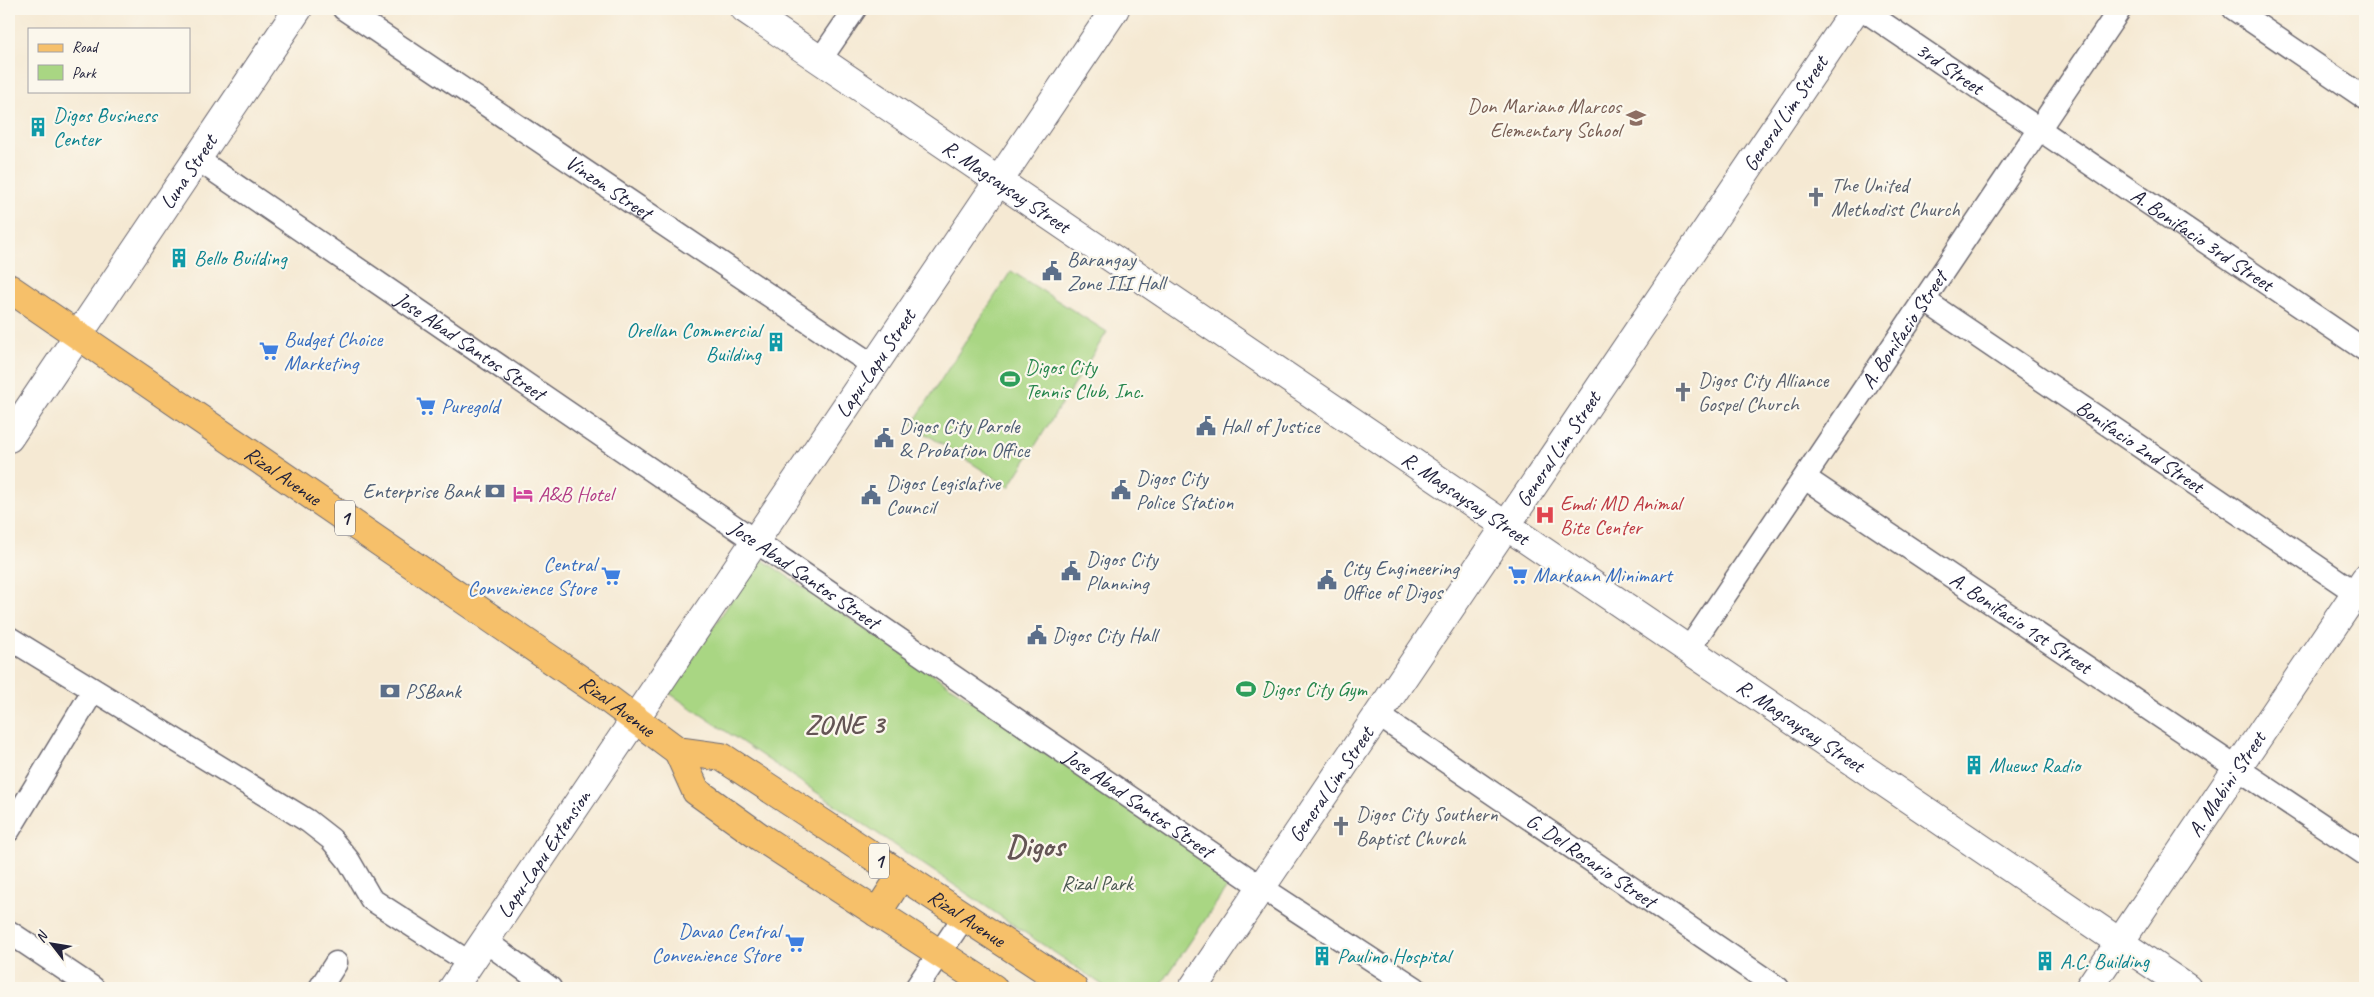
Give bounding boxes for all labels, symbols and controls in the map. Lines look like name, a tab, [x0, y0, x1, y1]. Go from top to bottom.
legend	[28, 28, 190, 92]
street label: 3rd Street	[1911, 36, 1990, 102]
text: Road	[72, 38, 99, 57]
street label: General Lim Street	[1737, 49, 1834, 176]
text: Park	[72, 64, 97, 83]
place label: Don Mariano Marcos Elementary School	[1467, 93, 1624, 143]
place label: Digos Business Center	[53, 102, 159, 152]
school or university icon: Don Mariano Marcos Elementary School	[1625, 107, 1647, 129]
building icon: Digos Business Center	[27, 116, 49, 138]
street label: Luna Street	[154, 128, 224, 214]
street label: R. Magsaysay Street	[938, 134, 1077, 240]
street label: Vinzon Street	[561, 149, 659, 227]
place label: The United Methodist Church	[1831, 172, 1960, 222]
street label: A. Bonifacio 3rd Street	[2126, 182, 2280, 298]
church icon: The United Methodist Church	[1805, 186, 1827, 208]
place label: Bello Building	[194, 245, 288, 271]
place label: Barangay Zone III Hall	[1067, 246, 1168, 296]
building icon: Bello Building	[168, 247, 190, 269]
public building icon: Barangay Zone III Hall	[1041, 260, 1063, 282]
street label: A. Bonifacio Street	[1855, 264, 1954, 394]
street label: Jose Abad Santos Street	[390, 285, 552, 408]
street label: Lapu-Lapu Street	[830, 303, 922, 422]
place label: Orellan Commercial Building	[626, 317, 764, 367]
place label: Budget Choice Marketing	[284, 326, 384, 376]
building icon: Orellan Commercial Building	[765, 331, 787, 353]
supermarket icon: Budget Choice Marketing	[258, 340, 280, 362]
place label: Digos City Tennis Club, Inc.	[1025, 354, 1144, 404]
place label: Digos City Alliance Gospel Church	[1698, 367, 1830, 417]
sports icon: Digos City Tennis Club, Inc.	[999, 368, 1021, 390]
church icon: Digos City Alliance Gospel Church	[1672, 381, 1694, 403]
street label: General Lim Street	[1510, 385, 1607, 512]
place label: Puregold	[441, 393, 503, 419]
street label: Bonifacio 2nd Street	[2071, 394, 2210, 500]
supermarket icon: Puregold	[415, 395, 437, 417]
place label: Digos City Parole & Probation Office	[899, 413, 1031, 463]
place label: Hall of Justice	[1221, 413, 1321, 439]
public building icon: Hall of Justice	[1195, 415, 1217, 437]
public building icon: Digos City Parole & Probation Office	[873, 427, 895, 449]
street label: Rizal Avenue	[240, 440, 327, 512]
street label: R. Magsaysay Street	[1397, 446, 1536, 552]
place label: Digos City Police Station	[1136, 465, 1234, 515]
place label: Digos Legislative Council	[886, 470, 1003, 520]
place label: Enterprise Bank	[362, 478, 481, 504]
public building icon: Digos City Police Station	[1110, 479, 1132, 501]
bank icon: Enterprise Bank	[484, 480, 506, 502]
place label: A&B Hotel	[538, 481, 616, 507]
hotel icon: A&B Hotel	[512, 483, 534, 505]
public building icon: Digos Legislative Council	[860, 484, 882, 506]
place label: Emdi MD Animal Bite Center	[1560, 490, 1684, 540]
road number: 1	[335, 500, 355, 536]
hospital icon: Emdi MD Animal Bite Center	[1534, 504, 1556, 526]
street label: Jose Abad Santos Street	[724, 514, 887, 637]
place label: Digos City Planning	[1086, 546, 1159, 596]
place label: Central Convenience Store	[468, 551, 599, 601]
place label: City Engineering Office of Digos	[1342, 555, 1460, 605]
public building icon: Digos City Planning	[1060, 560, 1082, 582]
place label: Markann Minimart	[1533, 562, 1674, 588]
supermarket icon: Markann Minimart	[1507, 564, 1529, 586]
supermarket icon: Central Convenience Store	[600, 565, 622, 587]
street label: A. Bonifacio 1st Street	[1945, 566, 2098, 681]
public building icon: City Engineering Office of Digos	[1316, 569, 1338, 591]
place label: Digos City Hall	[1052, 622, 1160, 648]
public building icon: Digos City Hall	[1026, 624, 1048, 646]
street label: Rizal Avenue	[574, 670, 661, 743]
street label: R. Magsaysay Street	[1732, 673, 1871, 779]
place label: Digos City Gym	[1261, 676, 1368, 702]
place label: PSBank	[405, 678, 462, 704]
sports icon: Digos City Gym	[1235, 678, 1257, 700]
bank icon: PSBank	[379, 680, 401, 702]
district label: ZONE 3	[805, 708, 886, 741]
street label: General Lim Street	[1283, 720, 1380, 847]
street label: A. Mabini Street	[2182, 725, 2272, 842]
street label: Jose Abad Santos Street	[1058, 742, 1221, 865]
place label: Muews Radio	[1989, 752, 2083, 778]
building icon: Muews Radio	[1963, 754, 1985, 776]
street label: Lapu-Lapu Extension	[491, 783, 597, 923]
place label: Digos City Southern Baptist Church	[1356, 801, 1498, 851]
street label: G. Del Rosario Street	[1521, 807, 1663, 915]
church icon: Digos City Southern Baptist Church	[1330, 815, 1352, 837]
district label: Digos	[1006, 826, 1067, 865]
road number: 1	[869, 844, 889, 878]
park label: Rizal Park	[1061, 870, 1135, 896]
street label: Rizal Avenue	[923, 883, 1011, 953]
place label: Davao Central Convenience Store	[652, 918, 783, 968]
north arrow	[28, 920, 78, 970]
text: N	[32, 927, 52, 946]
supermarket icon: Davao Central Convenience Store	[784, 932, 806, 954]
place label: Paulino Hospital	[1337, 943, 1454, 969]
building icon: Paulino Hospital	[1311, 945, 1333, 967]
place label: A.C. Building	[2060, 948, 2151, 974]
building icon: A.C. Building	[2034, 950, 2056, 972]

